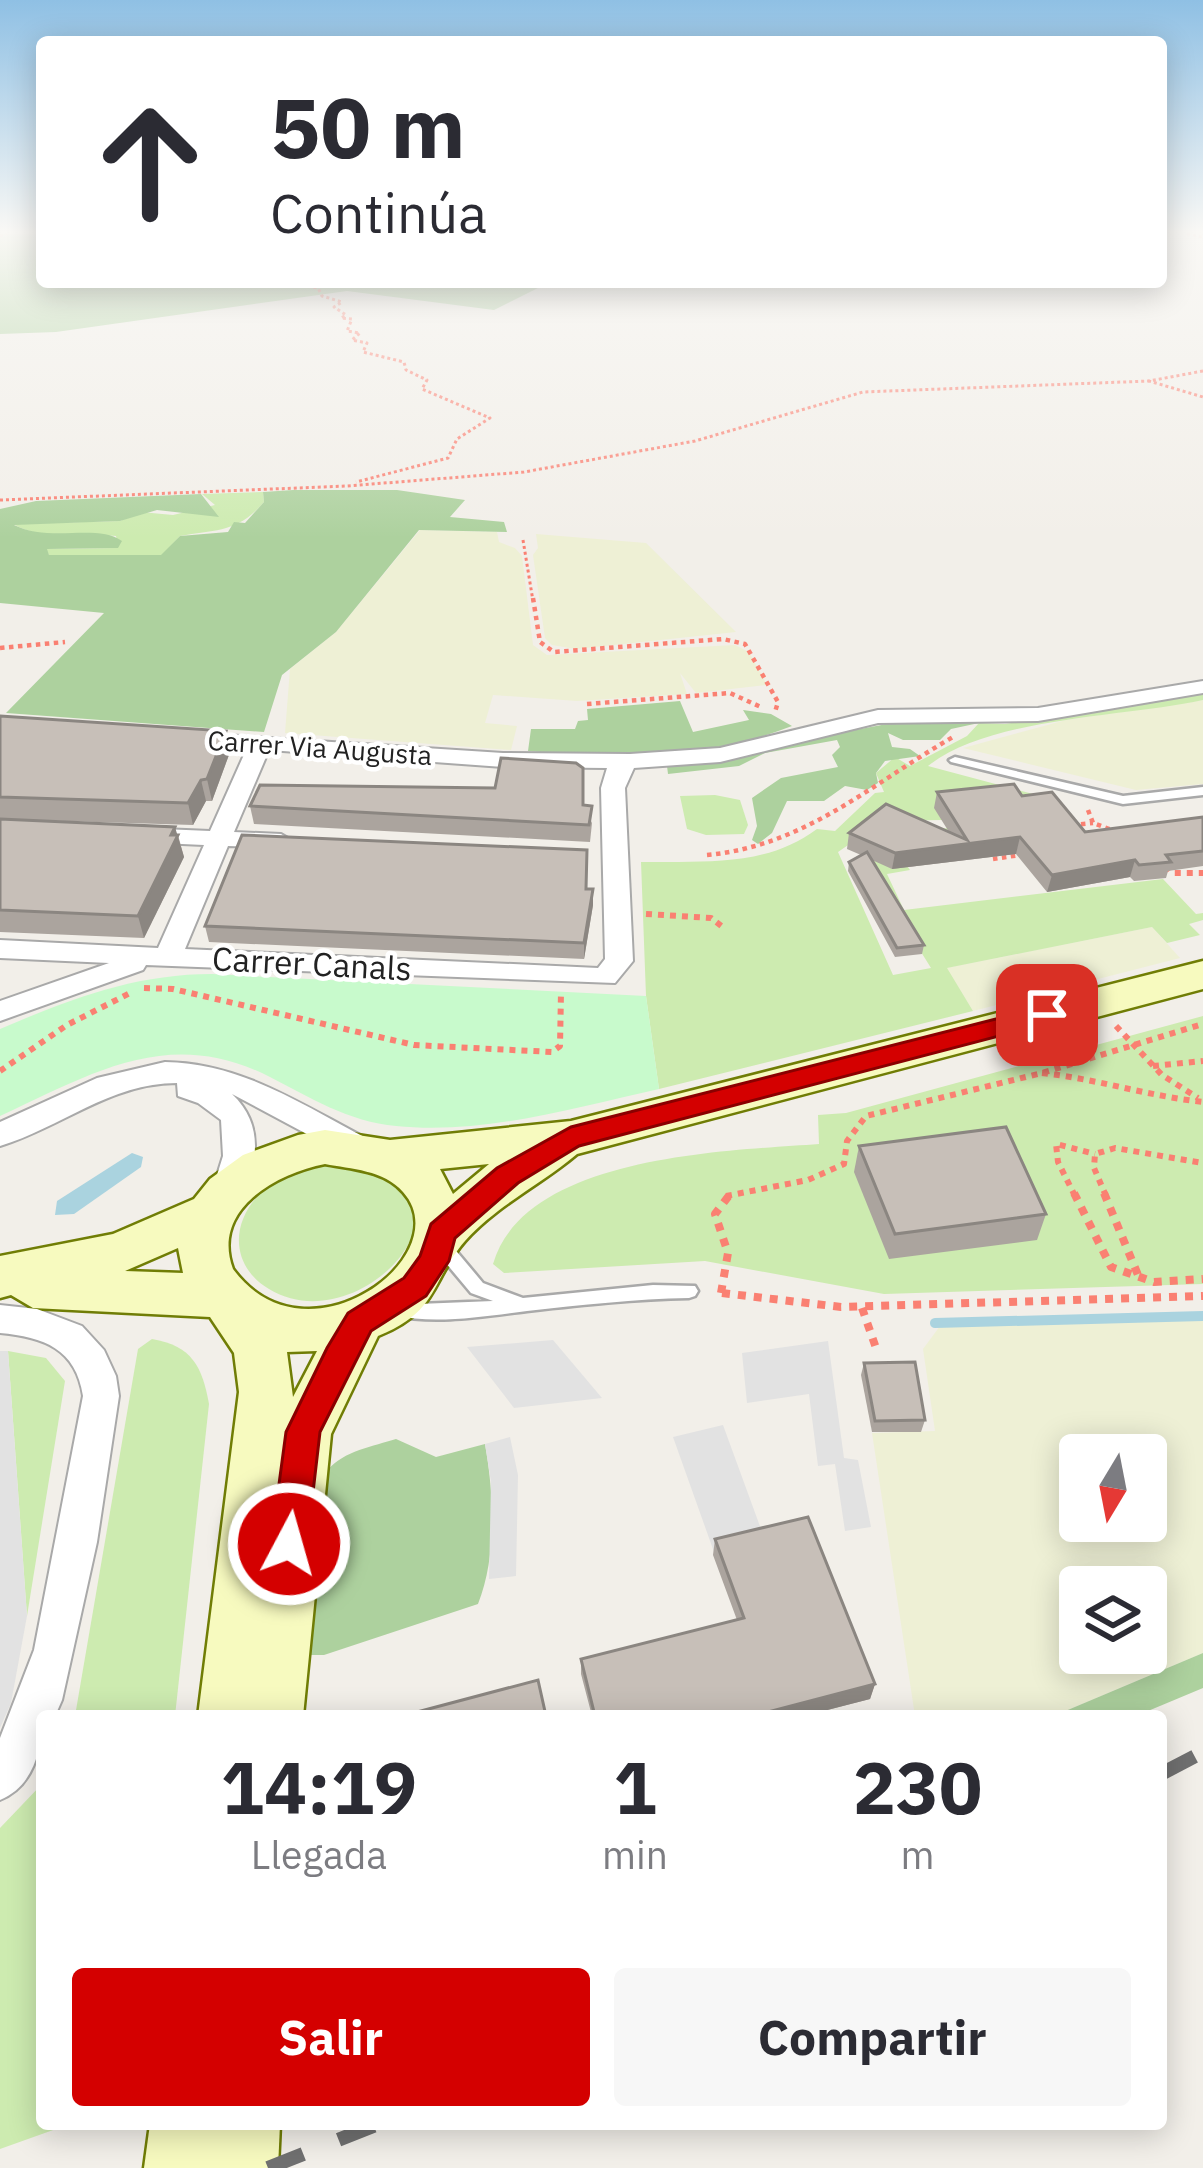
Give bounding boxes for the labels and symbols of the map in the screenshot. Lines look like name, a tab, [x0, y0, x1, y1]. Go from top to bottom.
street label: Carrer Via Augusta	[207, 722, 433, 772]
street label: Carrer Canals	[211, 936, 413, 990]
pin	[996, 964, 1098, 1066]
north arrow	[1059, 1434, 1167, 1542]
position arrow	[226, 1481, 352, 1607]

